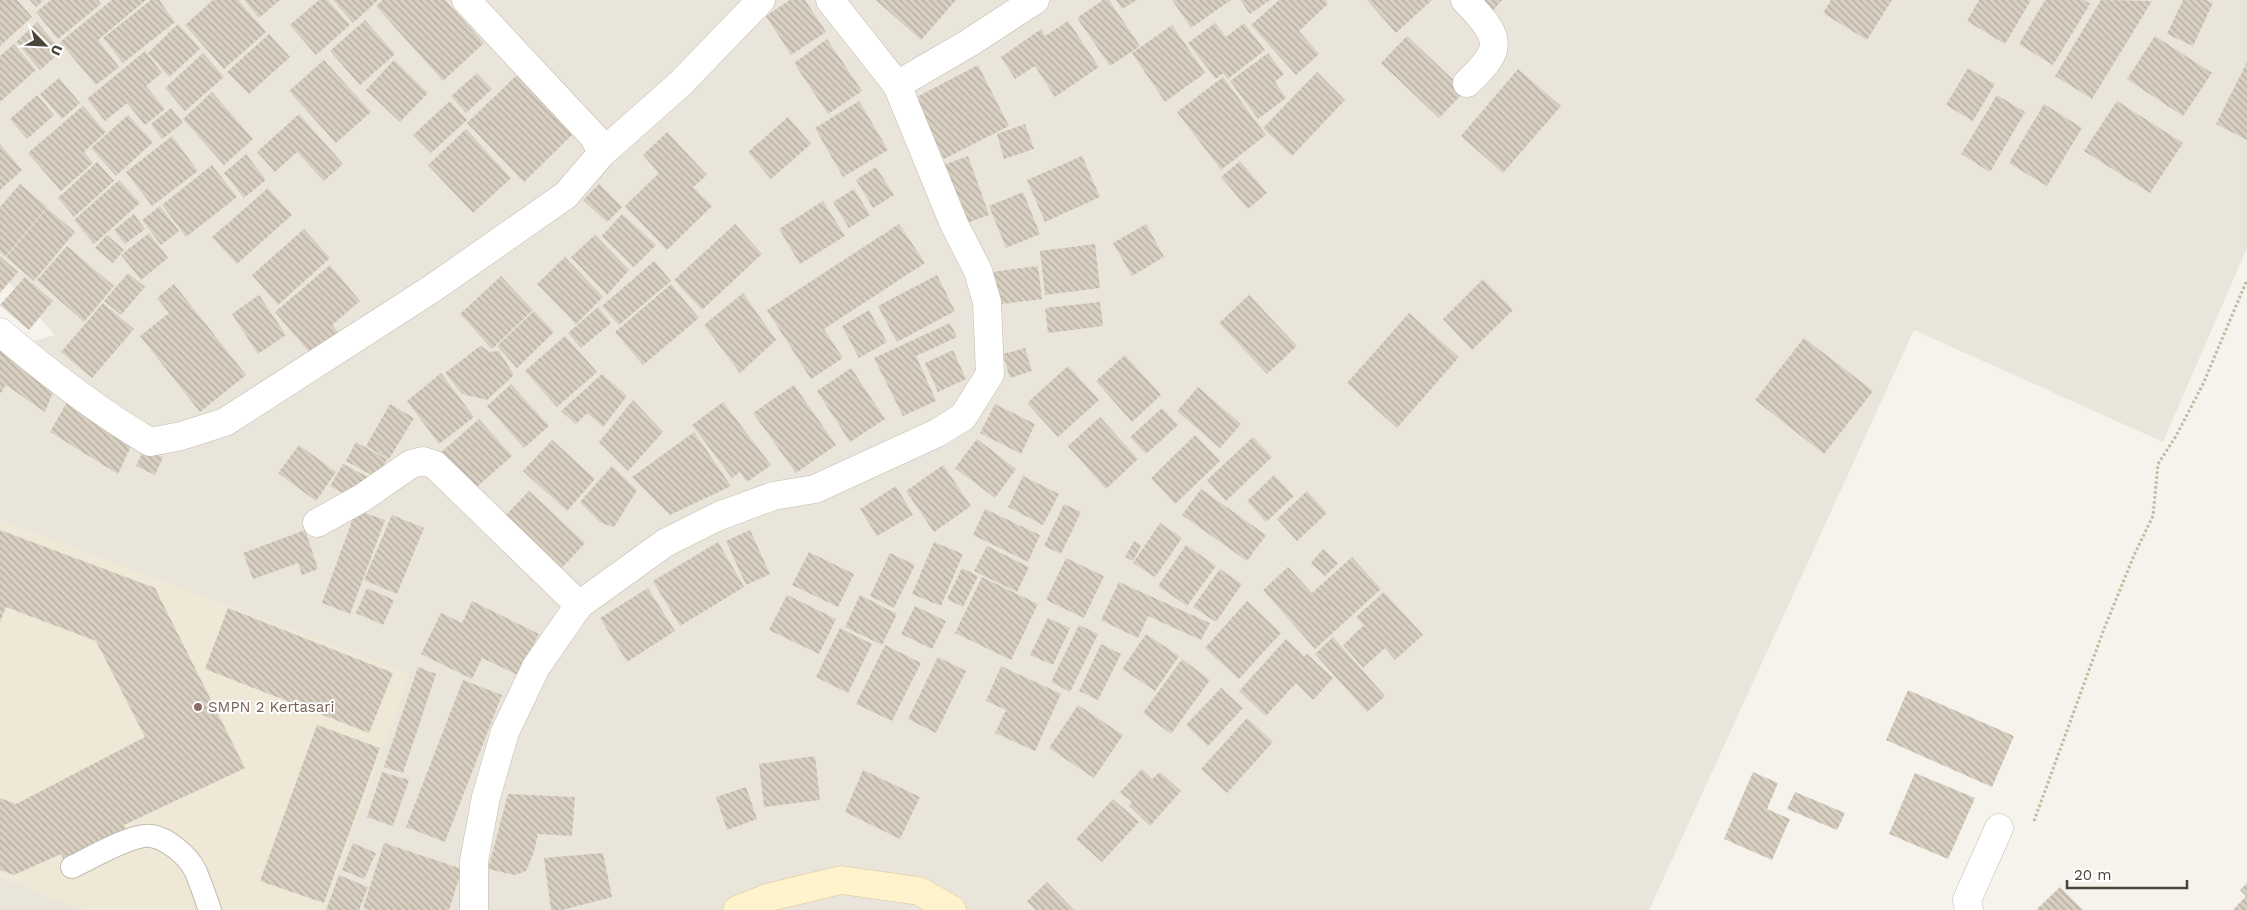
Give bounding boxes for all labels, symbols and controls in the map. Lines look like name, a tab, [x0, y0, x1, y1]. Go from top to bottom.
north arrow	[20, 20, 70, 70]
text: U	[48, 42, 66, 58]
place label: SMPN 2 Kertasari	[208, 698, 334, 716]
marker: SMPN 2 Kertasari	[192, 701, 204, 713]
scale bar	[2067, 858, 2187, 890]
text: 20 m	[2074, 866, 2112, 884]

